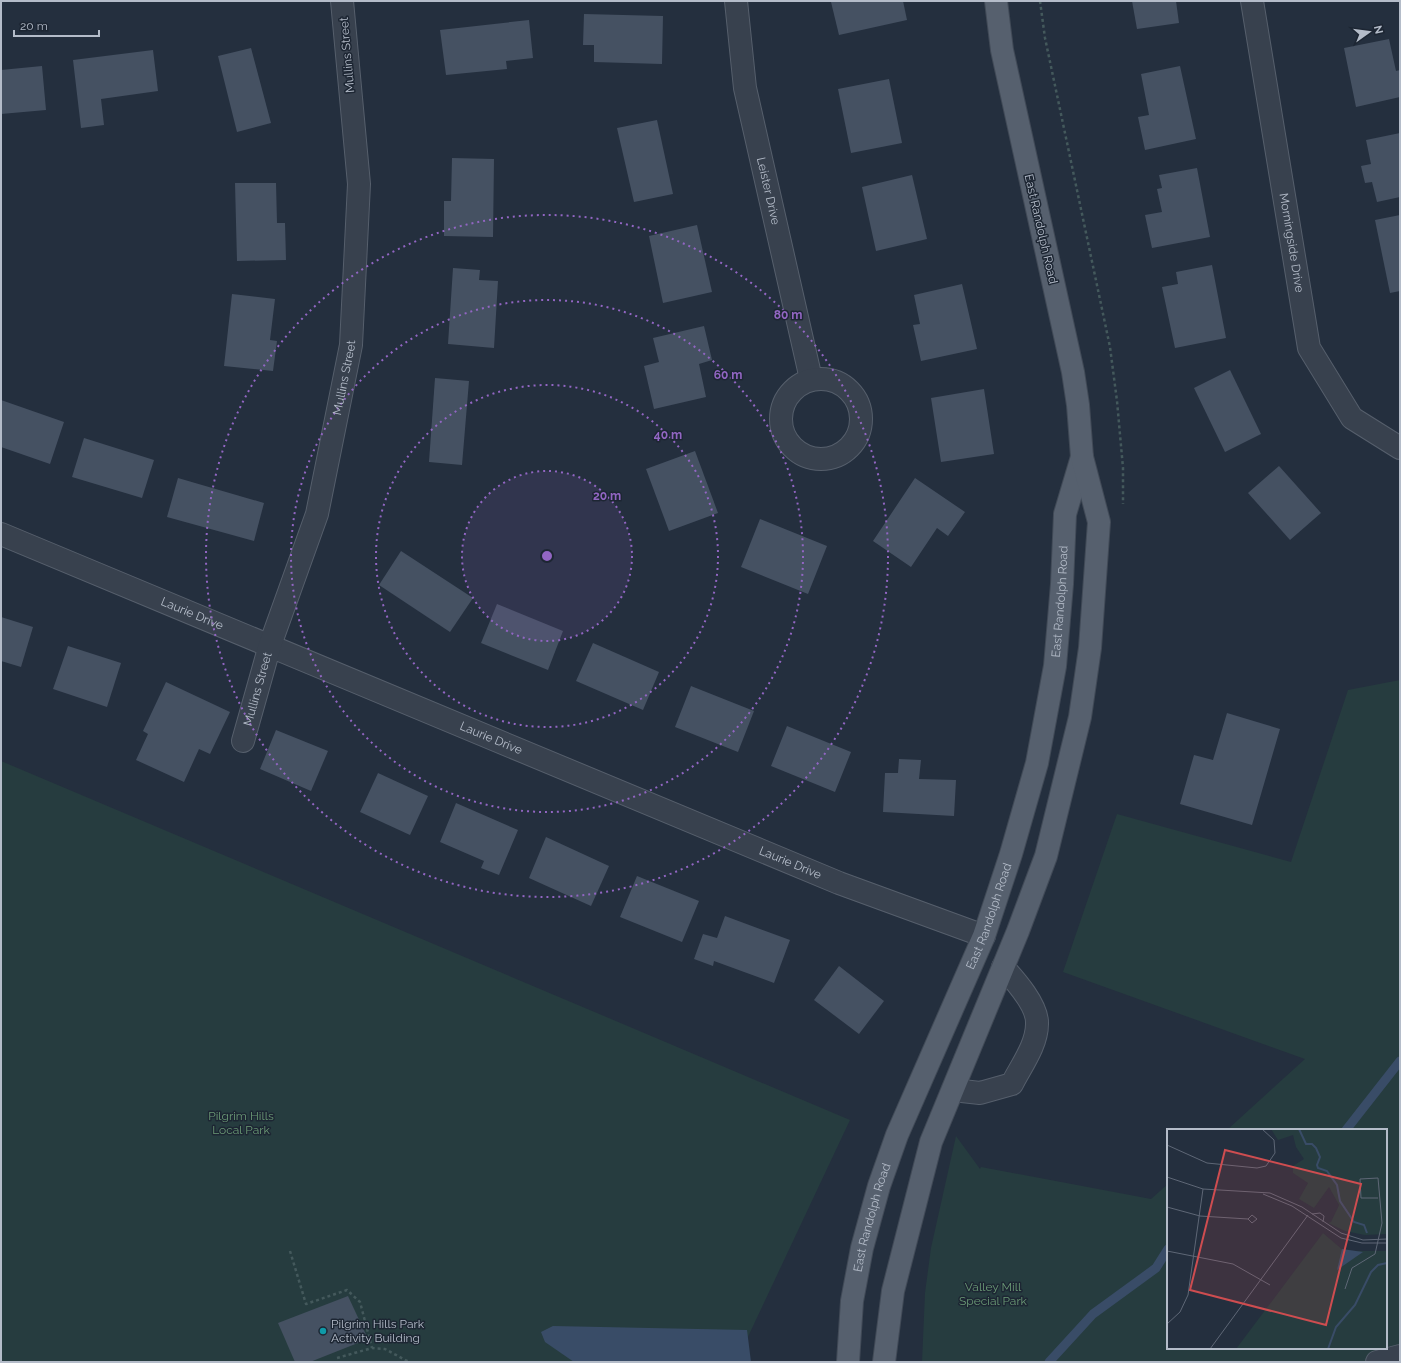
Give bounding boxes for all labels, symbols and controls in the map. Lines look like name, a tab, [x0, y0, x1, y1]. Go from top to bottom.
scale bar	[14, 12, 99, 38]
north arrow	[1349, 12, 1389, 52]
street label: Mullins Street	[337, 17, 357, 93]
text: 20 m	[20, 19, 48, 33]
text: N	[1371, 24, 1386, 35]
street label: Leister Drive	[754, 156, 783, 226]
street label: East Randolph Road	[1022, 173, 1060, 285]
street label: Morningside Drive	[1277, 192, 1307, 293]
text: 80 m	[774, 308, 802, 322]
street label: Mullins Street	[330, 340, 358, 416]
text: 60 m	[714, 368, 742, 382]
text: 40 m	[654, 428, 682, 442]
text: 20 m	[593, 489, 621, 503]
street label: East Randolph Road	[1049, 545, 1071, 658]
centre of rings	[540, 549, 554, 563]
street label: Laurie Drive	[159, 594, 225, 633]
street label: Mullins Street	[241, 651, 275, 728]
street label: Laurie Drive	[458, 719, 524, 757]
street label: Laurie Drive	[757, 844, 824, 882]
street label: East Randolph Road	[963, 861, 1015, 972]
park label: Pilgrim Hills Local Park	[208, 1109, 274, 1137]
inset map	[1167, 1129, 1387, 1349]
street label: East Randolph Road	[851, 1161, 893, 1273]
park label: Valley Mill Special Park	[959, 1280, 1028, 1308]
place label: Pilgrim Hills Park Activity Building	[331, 1317, 425, 1345]
marker: Pilgrim Hills Park Activity Building	[318, 1326, 328, 1336]

